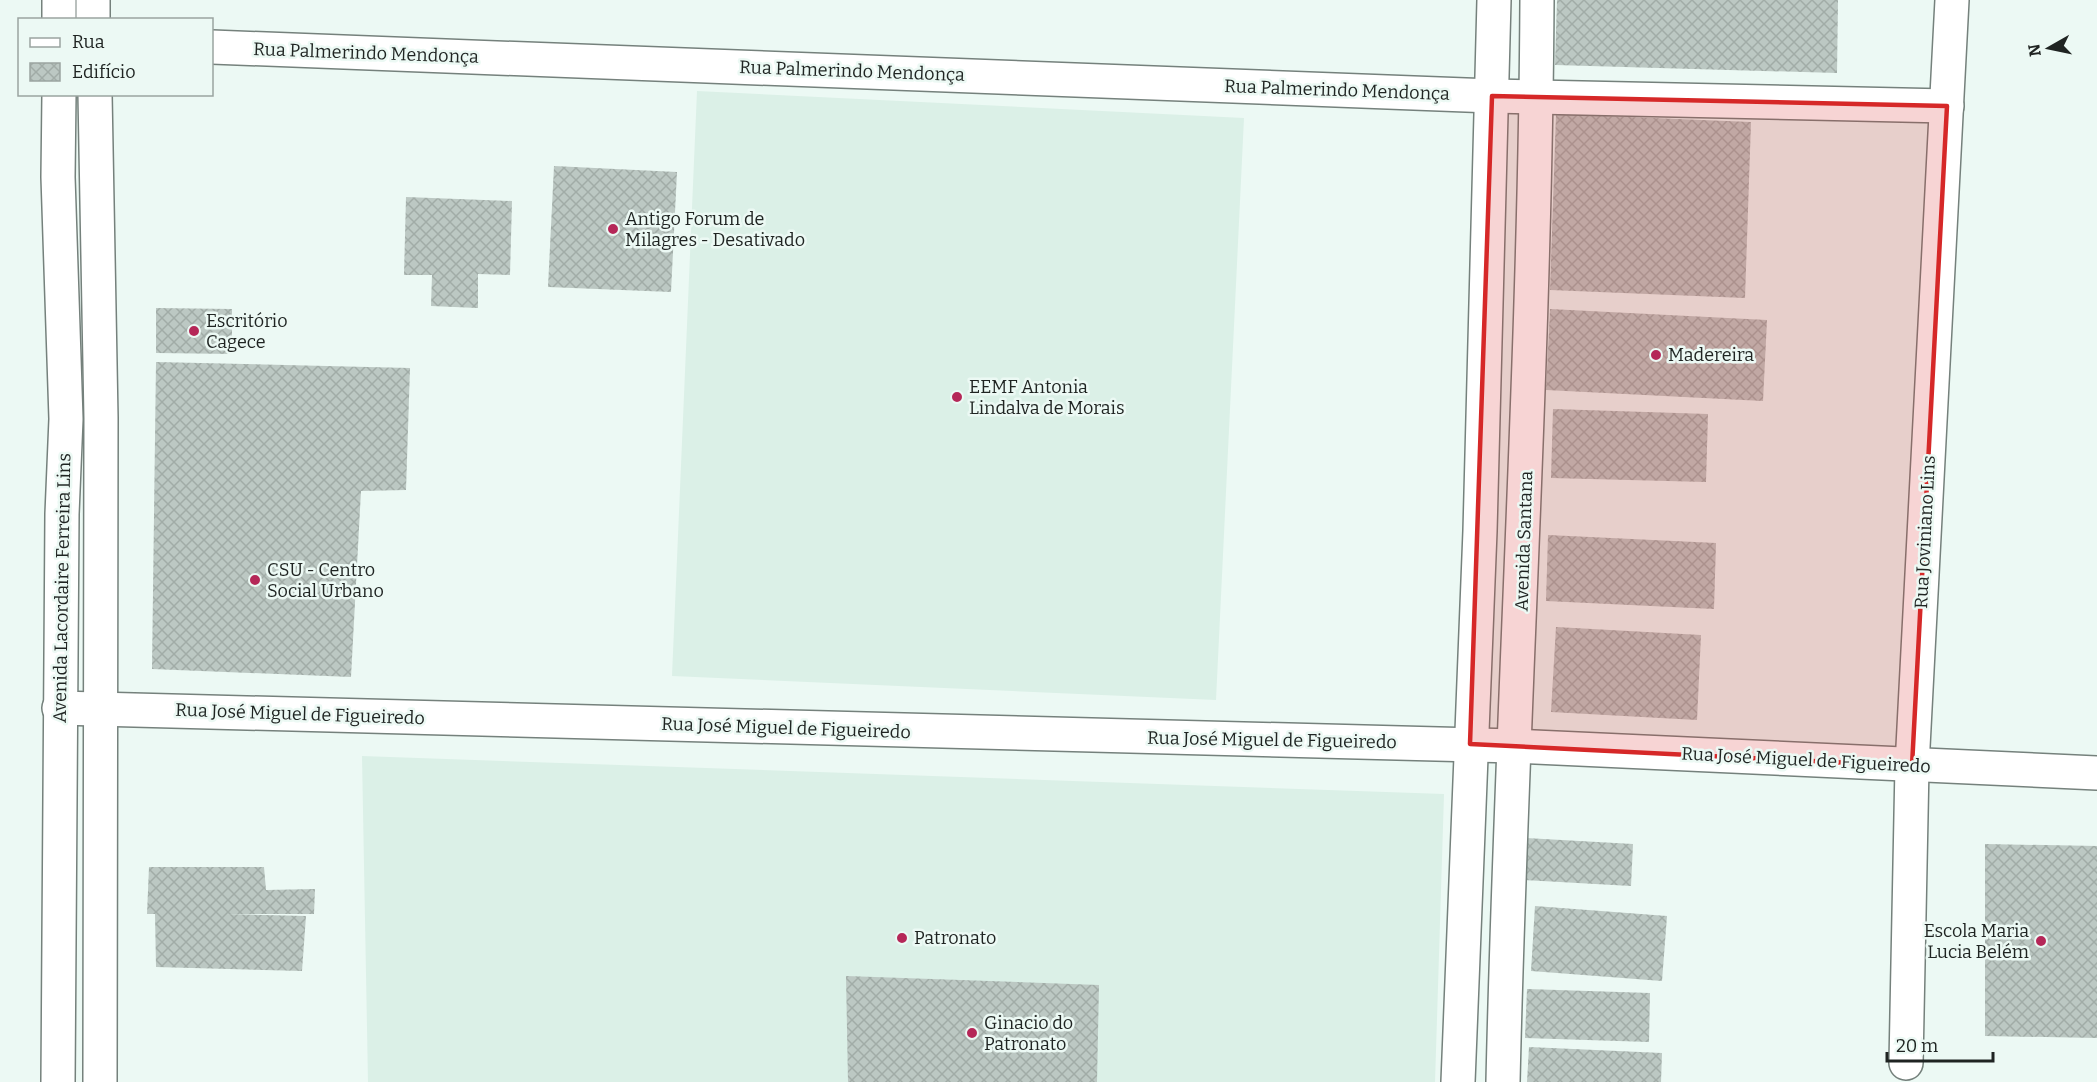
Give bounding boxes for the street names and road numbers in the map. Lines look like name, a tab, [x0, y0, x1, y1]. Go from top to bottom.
street label: Rua Palmerindo Mendonça	[253, 38, 479, 68]
street label: Rua Palmerindo Mendonça	[739, 56, 965, 86]
street label: Rua Palmerindo Mendonça	[1224, 75, 1450, 105]
street label: Avenida Lacordaire Ferreira Lins	[49, 453, 75, 723]
street label: Rua Joviniano Lins	[1910, 455, 1940, 609]
street label: Avenida Santana	[1511, 470, 1537, 612]
street label: Rua José Miguel de Figueiredo	[175, 699, 425, 729]
street label: Rua José Miguel de Figueiredo	[661, 713, 911, 743]
street label: Rua José Miguel de Figueiredo	[1147, 727, 1397, 753]
street label: Rua José Miguel de Figueiredo	[1681, 742, 1931, 778]

